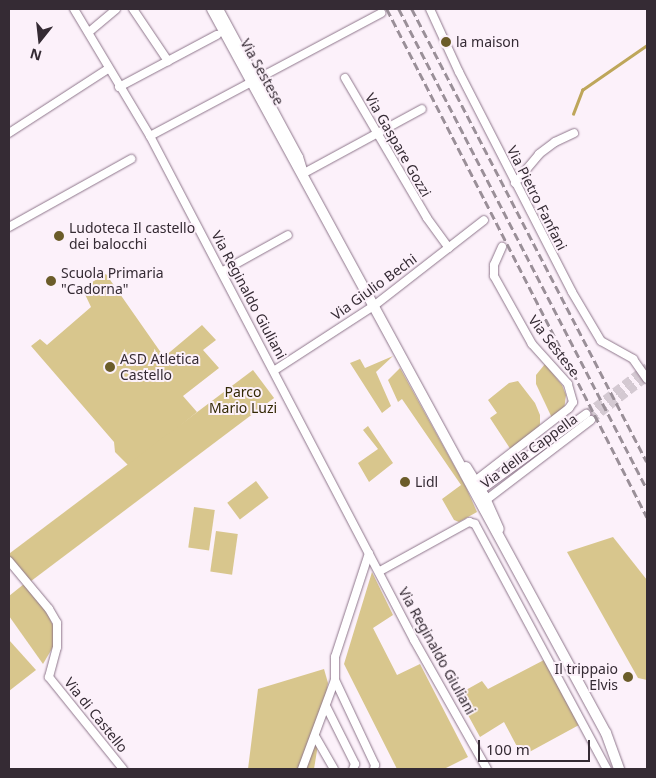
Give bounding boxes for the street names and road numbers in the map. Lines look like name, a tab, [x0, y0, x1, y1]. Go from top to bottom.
street label: Via Sestese	[237, 36, 287, 108]
street label: Via Gaspare Gozzi	[361, 90, 435, 200]
street label: Via Pietro Fanfani	[503, 143, 571, 253]
street label: Via Reginaldo Giuliani	[208, 228, 290, 362]
street label: Via Giulio Bechi	[328, 250, 420, 324]
street label: Via Sestese	[525, 312, 583, 380]
street label: Via della Cappella	[477, 410, 581, 492]
street label: Via Reginaldo Giuliani	[395, 584, 479, 718]
street label: Via di Castello	[61, 674, 131, 756]

